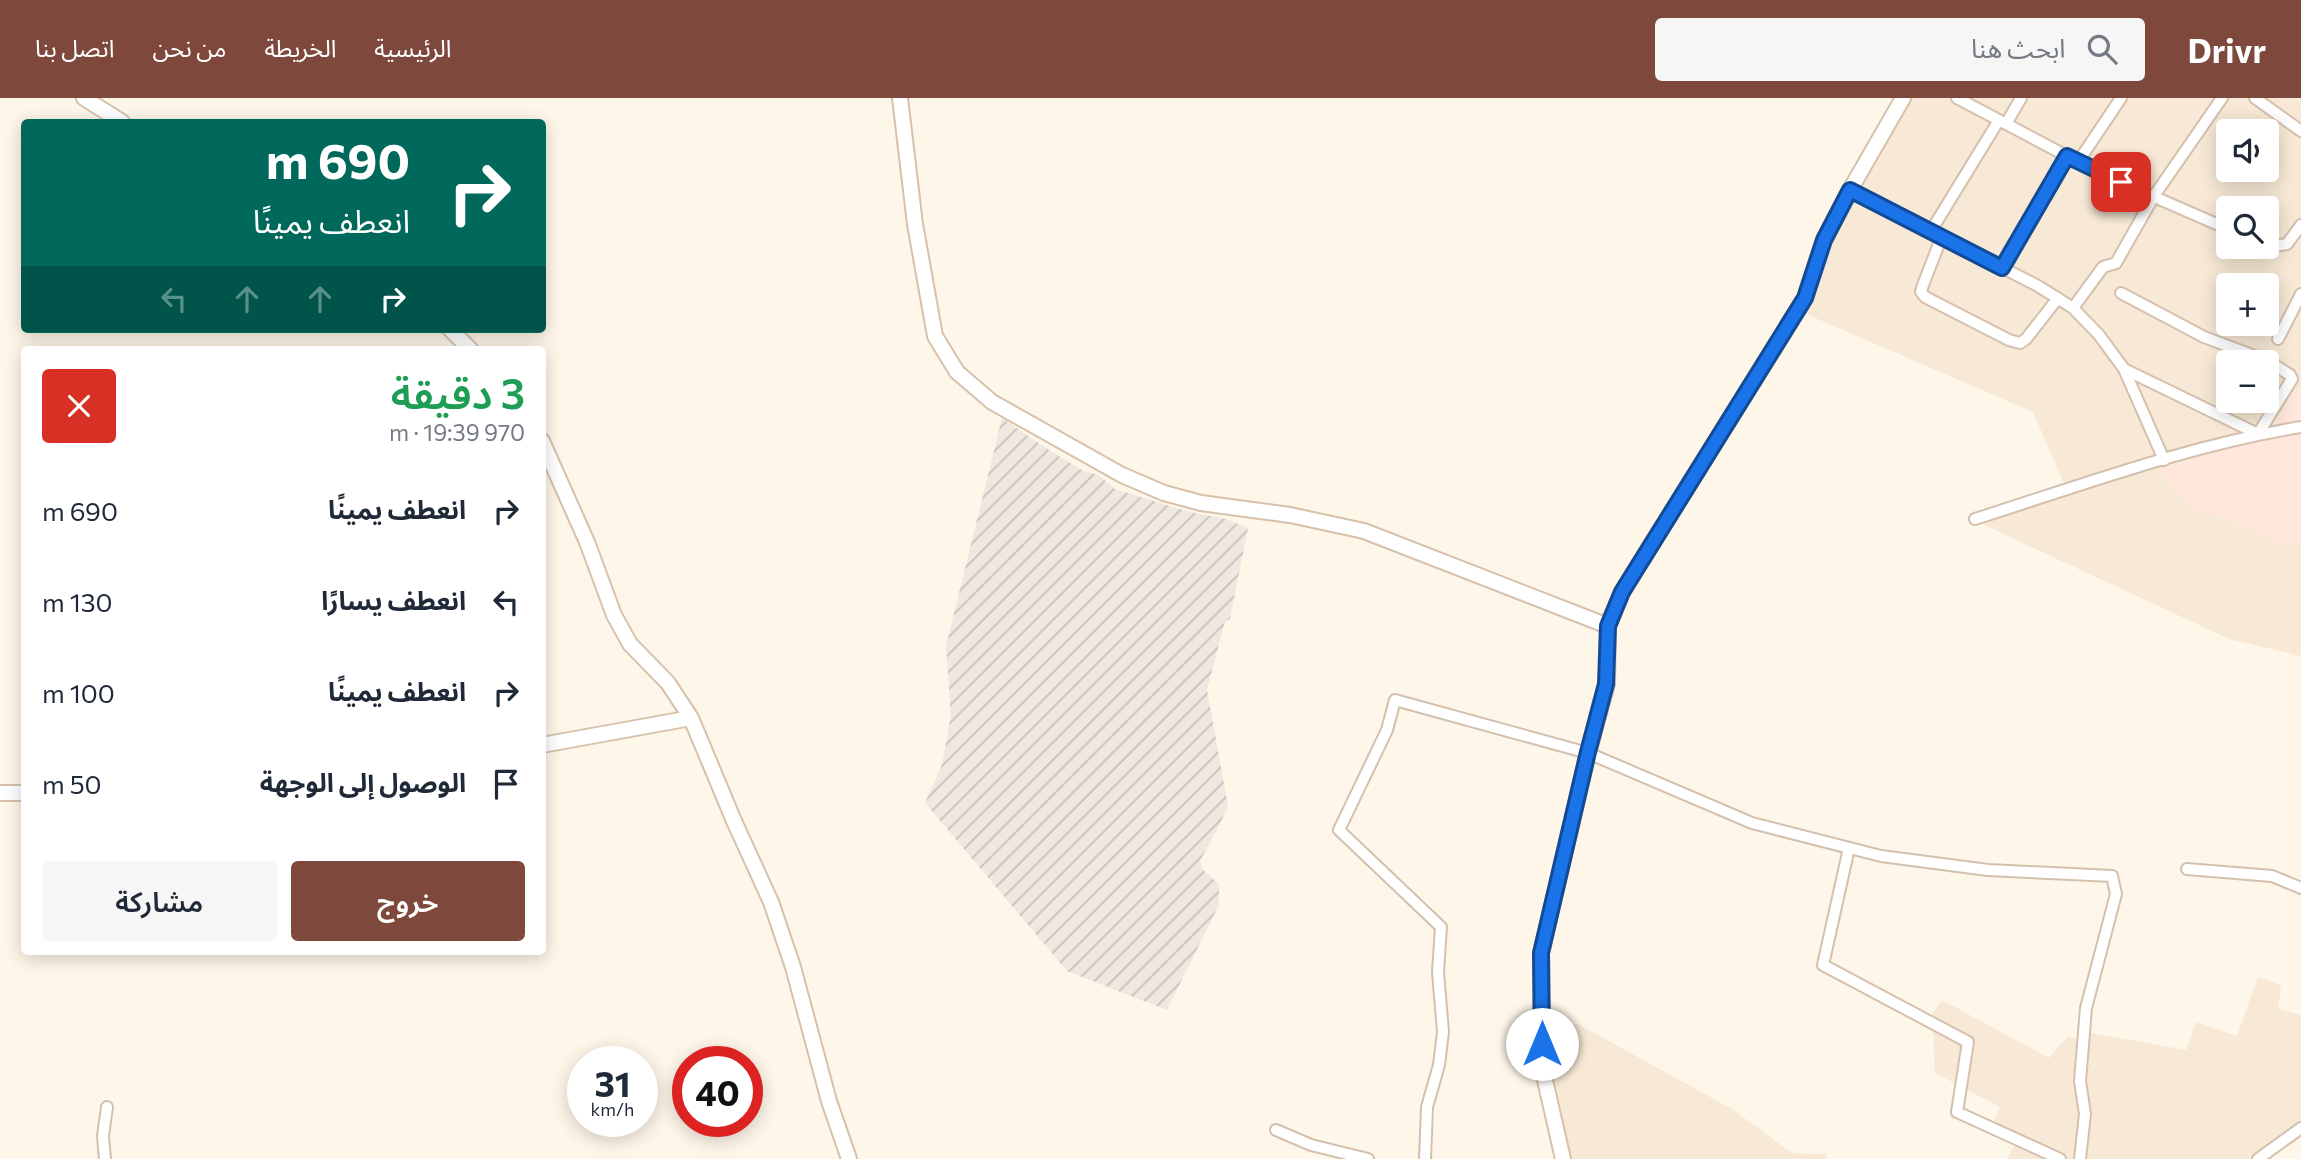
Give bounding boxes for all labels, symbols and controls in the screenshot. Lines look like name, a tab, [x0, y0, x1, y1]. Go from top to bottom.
search box	[1655, 18, 2145, 81]
text: Drivr	[2187, 29, 2266, 70]
icon: search	[2083, 30, 2121, 68]
text: ابحث هنا	[1971, 32, 2065, 63]
text: اتصل بنا	[35, 33, 114, 62]
text: من نحن	[152, 33, 226, 62]
text: الخريطة	[264, 33, 336, 62]
text: الرئيسية	[374, 33, 452, 62]
map controls	[2216, 119, 2279, 413]
button: sound	[2216, 119, 2279, 182]
text: 690 m	[266, 129, 410, 189]
icon: right	[434, 147, 525, 238]
pin	[2091, 152, 2151, 212]
icon: arrive	[2102, 163, 2140, 201]
button: search	[2216, 196, 2279, 259]
text: انعطف يمينًا	[253, 200, 410, 240]
button: +	[2216, 273, 2279, 336]
icon: left	[155, 280, 193, 318]
icon: ahead	[228, 280, 266, 318]
icon: ahead	[301, 280, 339, 318]
icon: right	[374, 280, 412, 318]
button: −	[2216, 350, 2279, 413]
text: 3 دقيقة	[391, 366, 525, 418]
button: close	[42, 369, 116, 443]
text: 970 m · 19:39	[389, 418, 525, 446]
icon: right	[487, 492, 525, 530]
text: انعطف يمينًا	[328, 493, 466, 524]
text: 690 m	[42, 495, 118, 526]
icon: left	[487, 583, 525, 621]
text: انعطف يسارًا	[321, 584, 466, 615]
text: 130 m	[42, 586, 113, 617]
icon: right	[487, 674, 525, 712]
text: انعطف يمينًا	[328, 675, 466, 706]
text: 100 m	[42, 677, 115, 708]
icon: arrive	[487, 765, 525, 803]
text: الوصول إلى الوجهة	[260, 766, 466, 797]
text: 50 m	[42, 768, 102, 799]
button: مشاركة	[42, 861, 277, 941]
button: خروج	[291, 861, 525, 941]
position arrow	[1505, 1007, 1579, 1081]
speed limit sign: 40	[672, 1046, 763, 1137]
text: 31	[594, 1061, 631, 1104]
text: km/h	[591, 1098, 634, 1120]

